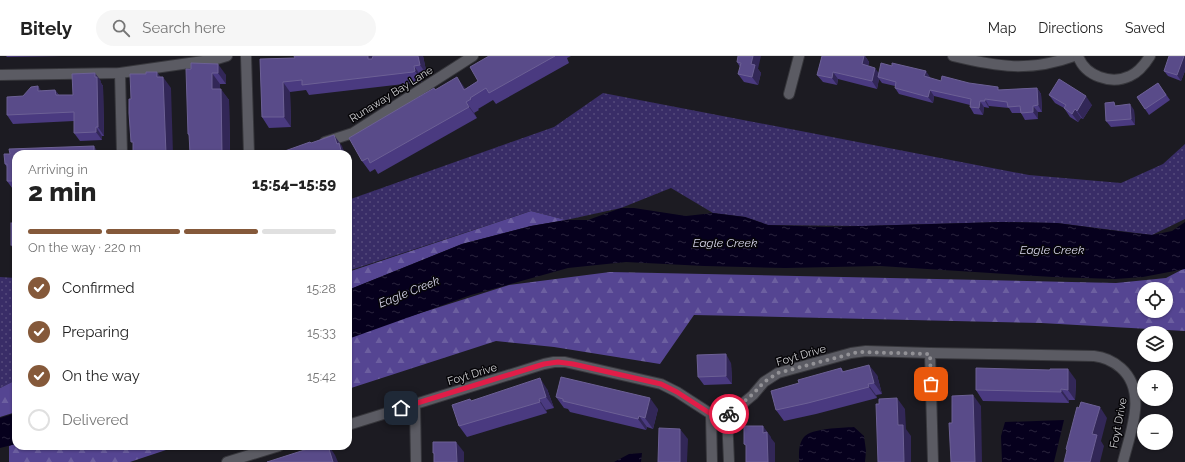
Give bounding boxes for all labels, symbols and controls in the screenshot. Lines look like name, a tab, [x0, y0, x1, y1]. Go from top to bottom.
search box	[96, 10, 376, 46]
text: Bitely	[20, 17, 72, 39]
icon: search	[110, 17, 132, 39]
text: Search here	[142, 19, 226, 37]
text: Map	[988, 20, 1016, 36]
text: Directions	[1038, 20, 1103, 36]
text: Saved	[1125, 20, 1165, 36]
street label: Runaway Bay Lane	[347, 63, 436, 125]
text: Arriving in	[28, 162, 88, 177]
text: 15:54–15:59	[252, 175, 336, 193]
text: 2 min	[28, 177, 96, 207]
water label: Eagle Creek	[693, 236, 758, 250]
text: On the way · 220 m	[28, 240, 141, 255]
water label: Eagle Creek	[1020, 243, 1085, 257]
water label: Eagle Creek	[376, 273, 442, 311]
icon: check	[28, 277, 50, 299]
text: Confirmed	[62, 279, 135, 297]
text: 15:28	[306, 281, 336, 296]
map controls	[1137, 282, 1173, 450]
button: locate	[1137, 282, 1173, 318]
icon: check	[28, 321, 50, 343]
text: Preparing	[62, 323, 129, 341]
text: 15:33	[307, 325, 336, 340]
button: layers	[1137, 326, 1173, 362]
street label: Foyt Drive	[775, 342, 828, 369]
street label: Foyt Drive	[446, 361, 499, 388]
icon: check	[28, 365, 50, 387]
text: On the way	[62, 367, 140, 385]
pin	[914, 367, 948, 401]
text: 15:42	[307, 369, 336, 384]
button: +	[1137, 370, 1173, 406]
icon: bag	[920, 373, 942, 395]
pin	[384, 391, 418, 425]
courier	[709, 394, 749, 434]
street label: Foyt Drive	[1107, 396, 1130, 449]
icon: home	[390, 397, 412, 419]
icon: bike	[718, 403, 740, 425]
text: Delivered	[62, 411, 129, 429]
button: −	[1137, 414, 1173, 450]

